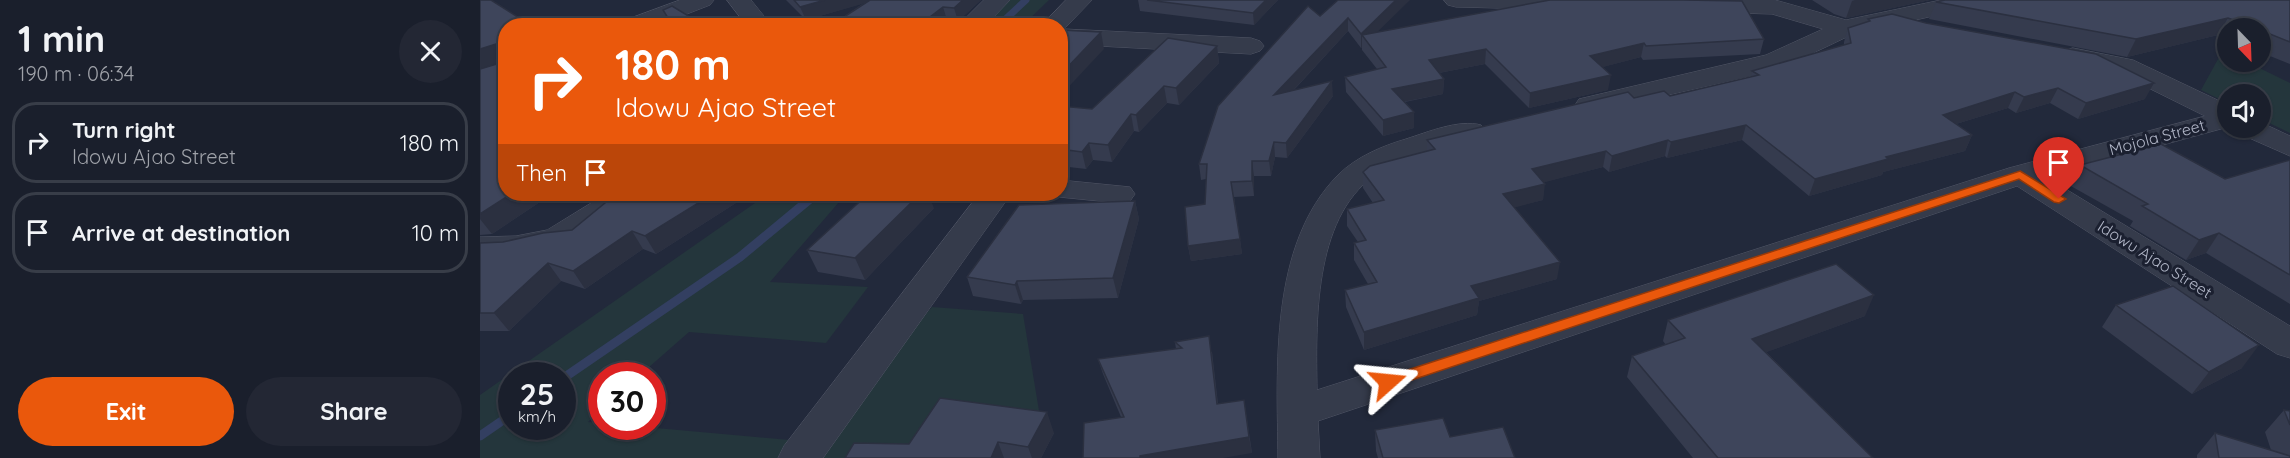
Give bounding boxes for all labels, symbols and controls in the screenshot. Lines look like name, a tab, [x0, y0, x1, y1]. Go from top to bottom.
text: 1 min	[18, 16, 105, 61]
north arrow	[2217, 18, 2271, 72]
map controls	[2217, 18, 2271, 138]
button: close	[399, 20, 462, 83]
text: 180 m	[615, 38, 731, 91]
icon: right	[516, 42, 594, 120]
text: 190 m · 06:34	[18, 61, 134, 86]
button: sound	[2217, 84, 2271, 138]
text: Idowu Ajao Street	[615, 90, 836, 124]
street label: Mojola Street	[2107, 115, 2207, 159]
text: Turn right	[72, 116, 176, 144]
icon: right	[21, 126, 54, 159]
text: 180 m	[400, 129, 459, 157]
pin	[2033, 137, 2084, 199]
text: Idowu Ajao Street	[72, 144, 236, 169]
icon: arrive	[2042, 146, 2075, 179]
icon: arrive	[579, 156, 612, 189]
text: Then	[516, 159, 567, 187]
icon: arrive	[21, 216, 54, 249]
street label: Idowu Ajao Street	[2094, 216, 2216, 302]
text: Arrive at destination	[72, 219, 290, 247]
text: 10 m	[412, 219, 459, 247]
position arrow	[1356, 350, 1420, 414]
speed limit sign: 30	[588, 362, 666, 440]
text: 25	[520, 375, 554, 413]
button: Exit	[18, 377, 234, 446]
button: Share	[246, 377, 462, 446]
text: km/h	[518, 407, 556, 426]

